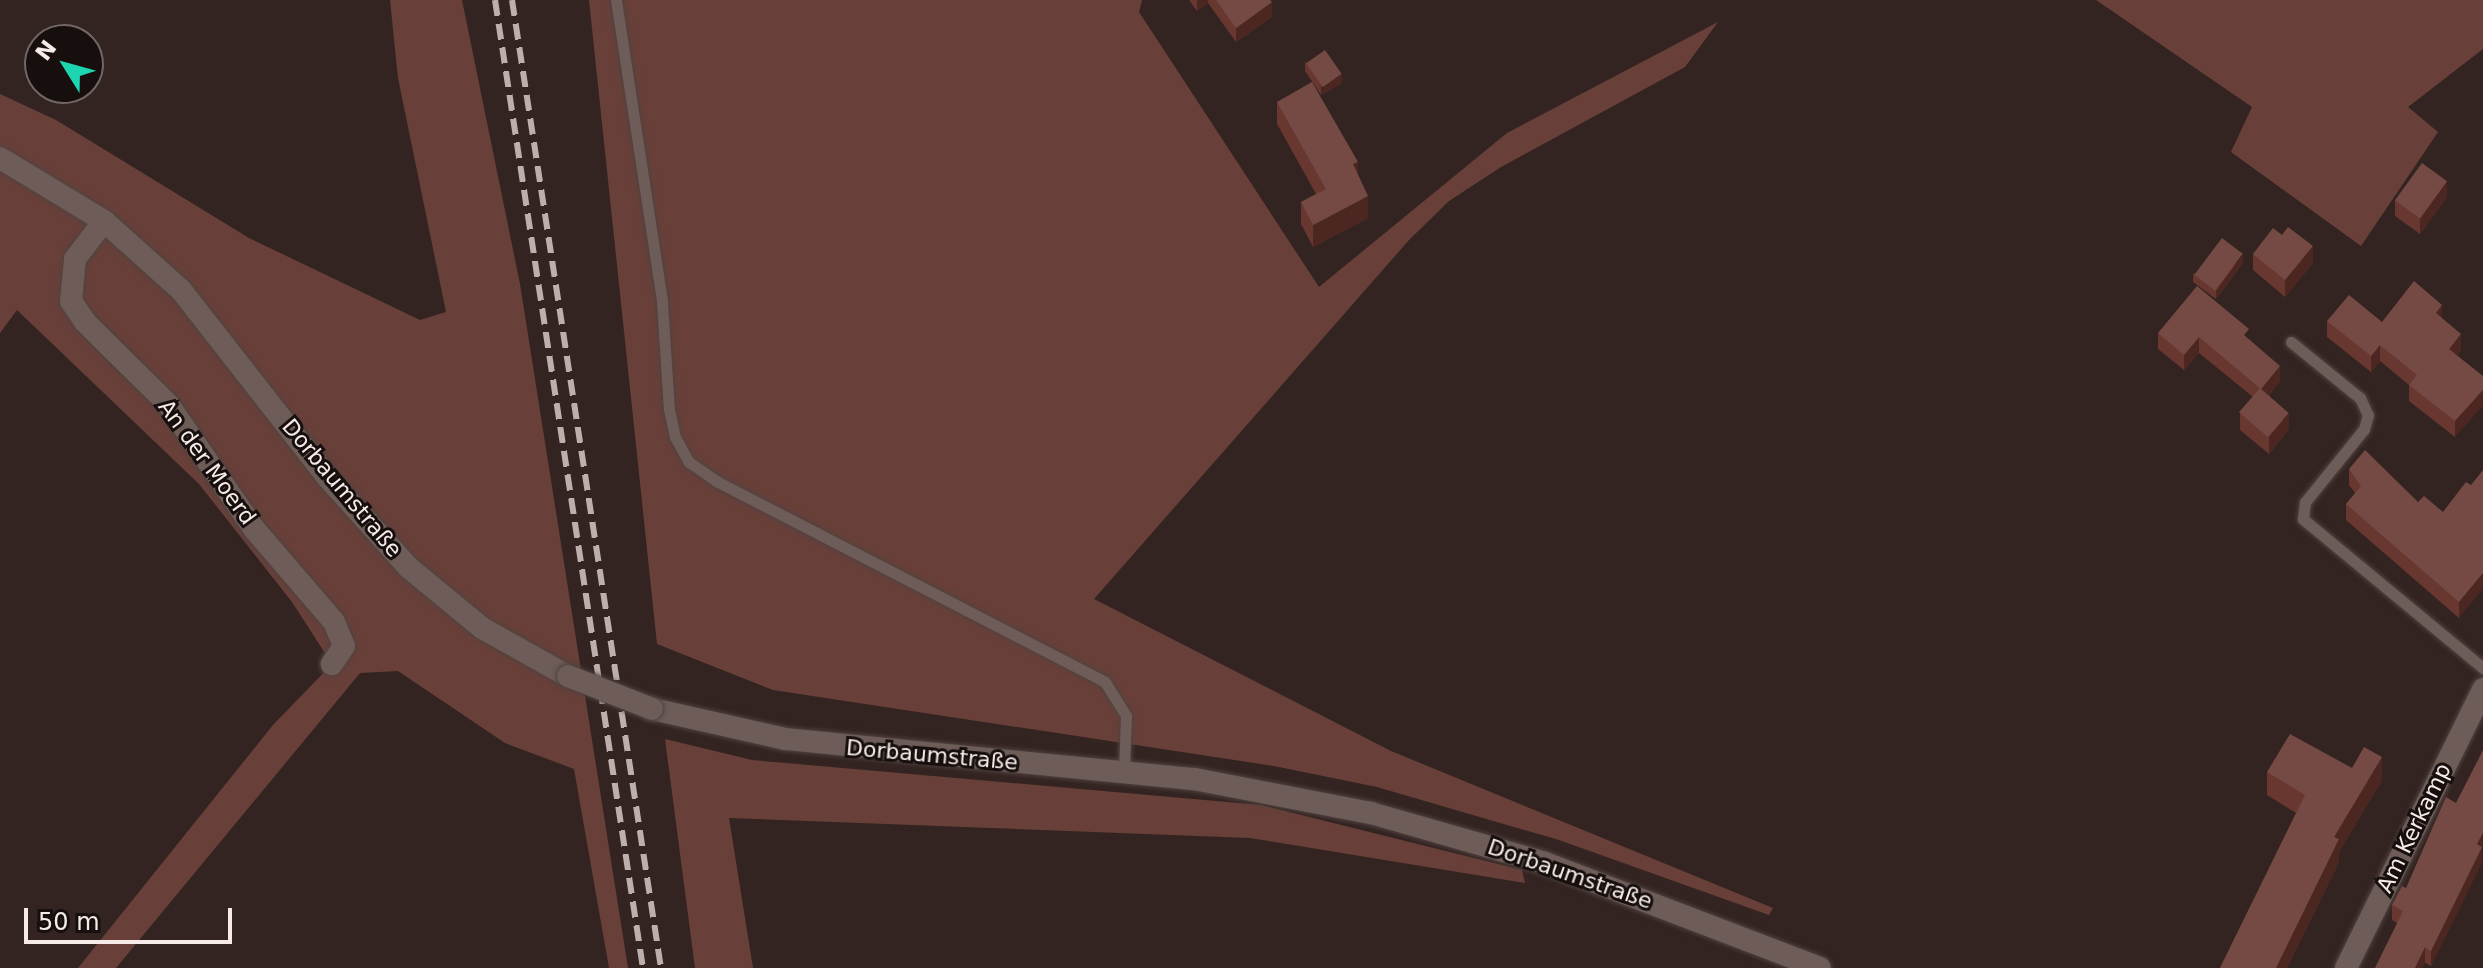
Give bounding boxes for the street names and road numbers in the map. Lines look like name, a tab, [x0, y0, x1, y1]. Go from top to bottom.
street label: An der Moerd	[153, 394, 261, 530]
street label: Dorbaumstraße	[277, 414, 407, 562]
street label: Dorbaumstraße	[845, 734, 1019, 776]
street label: Am Kerkamp	[2371, 759, 2457, 897]
street label: Dorbaumstraße	[1484, 833, 1656, 915]

